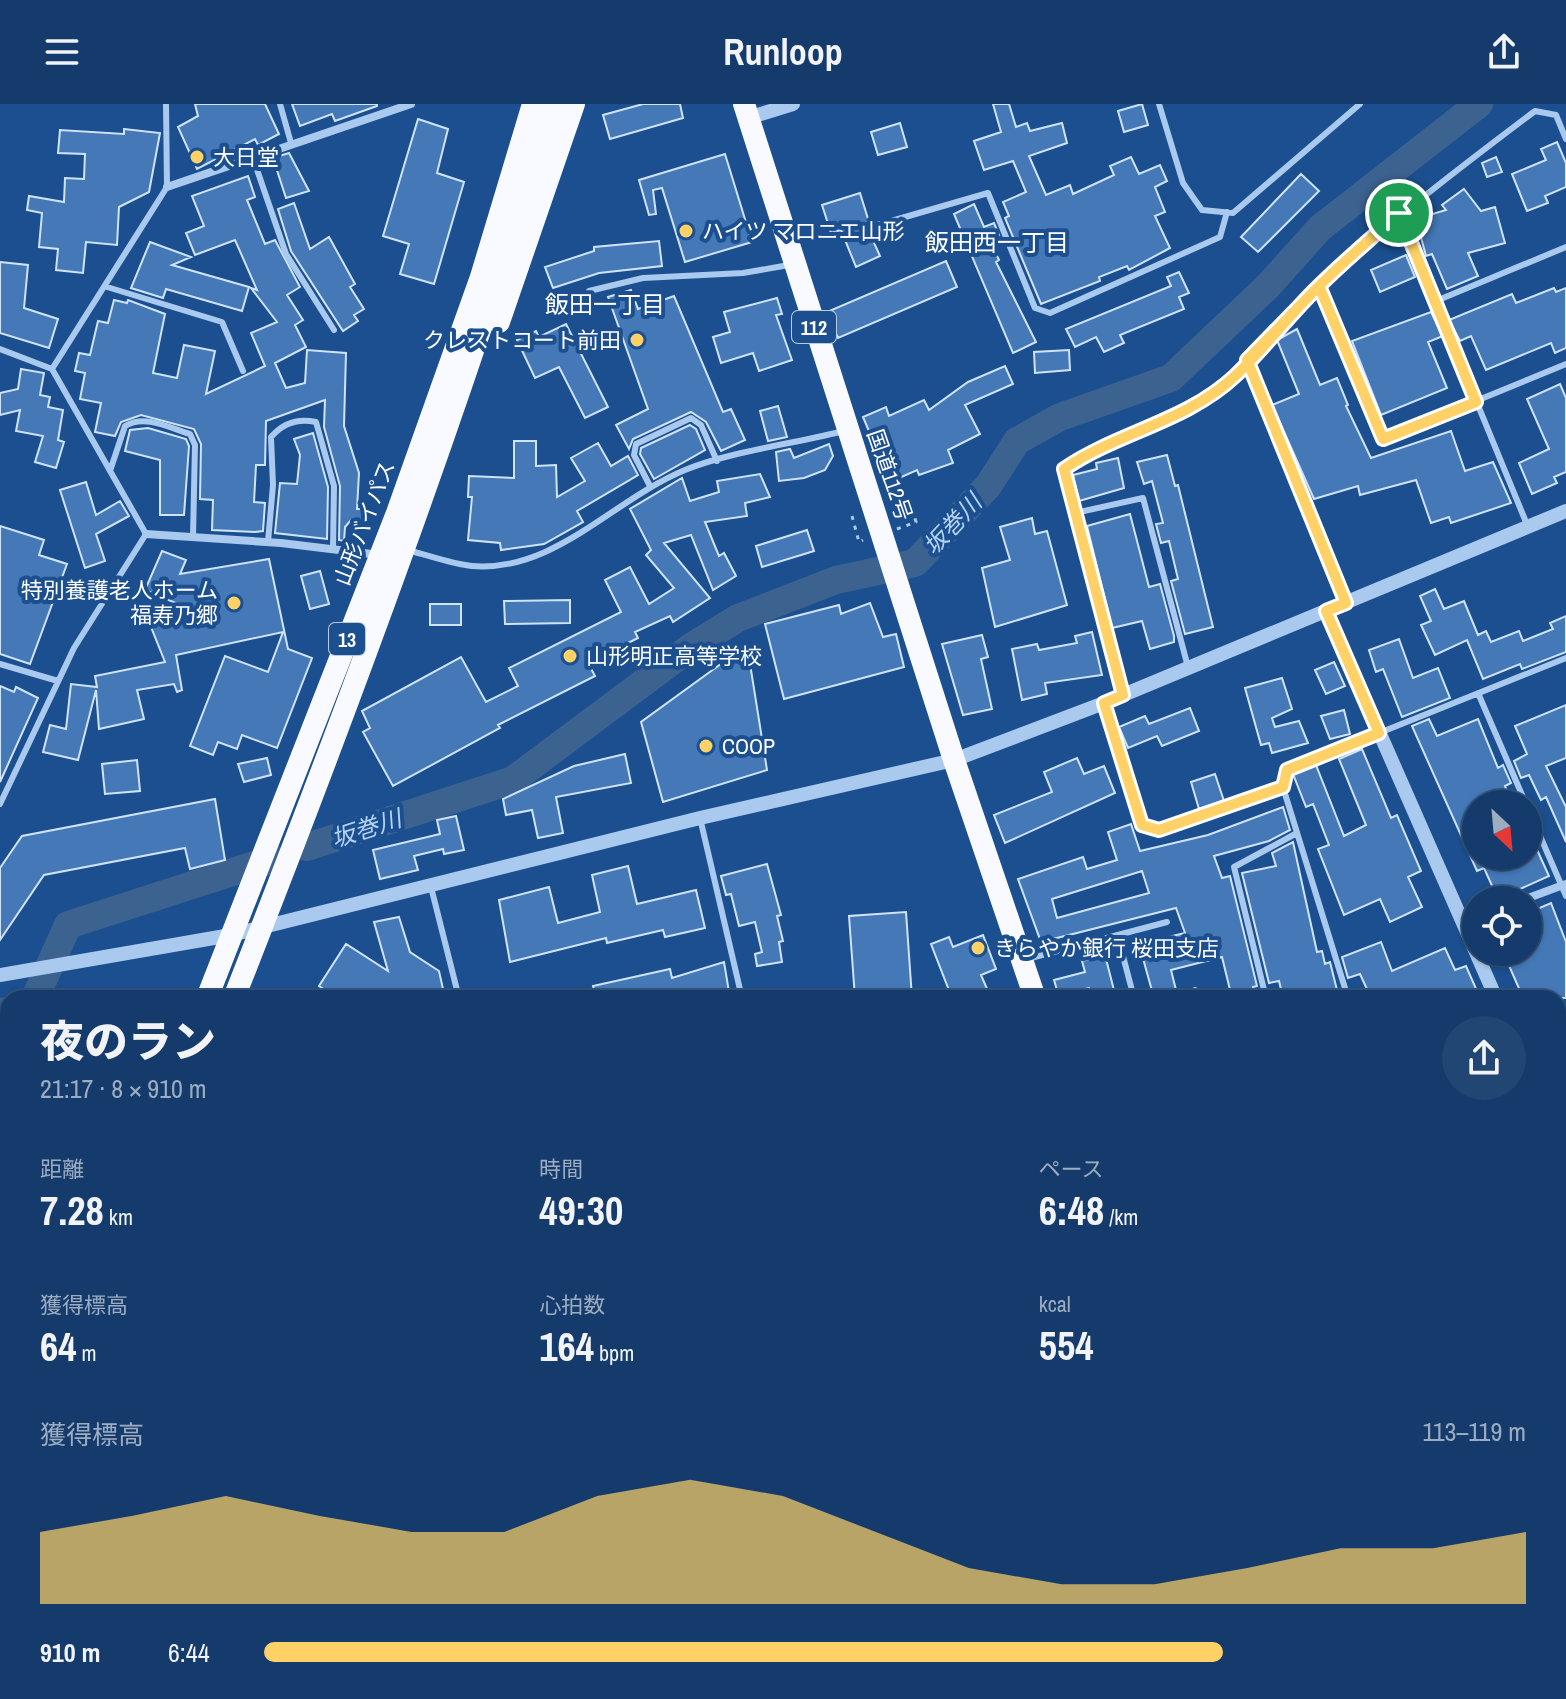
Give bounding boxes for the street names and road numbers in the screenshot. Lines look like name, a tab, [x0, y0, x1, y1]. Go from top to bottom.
road number: 112	[792, 311, 836, 343]
street label: 国道112号	[860, 425, 920, 525]
street label: 山形バイパス	[326, 456, 402, 590]
road number: 13	[329, 623, 365, 655]

